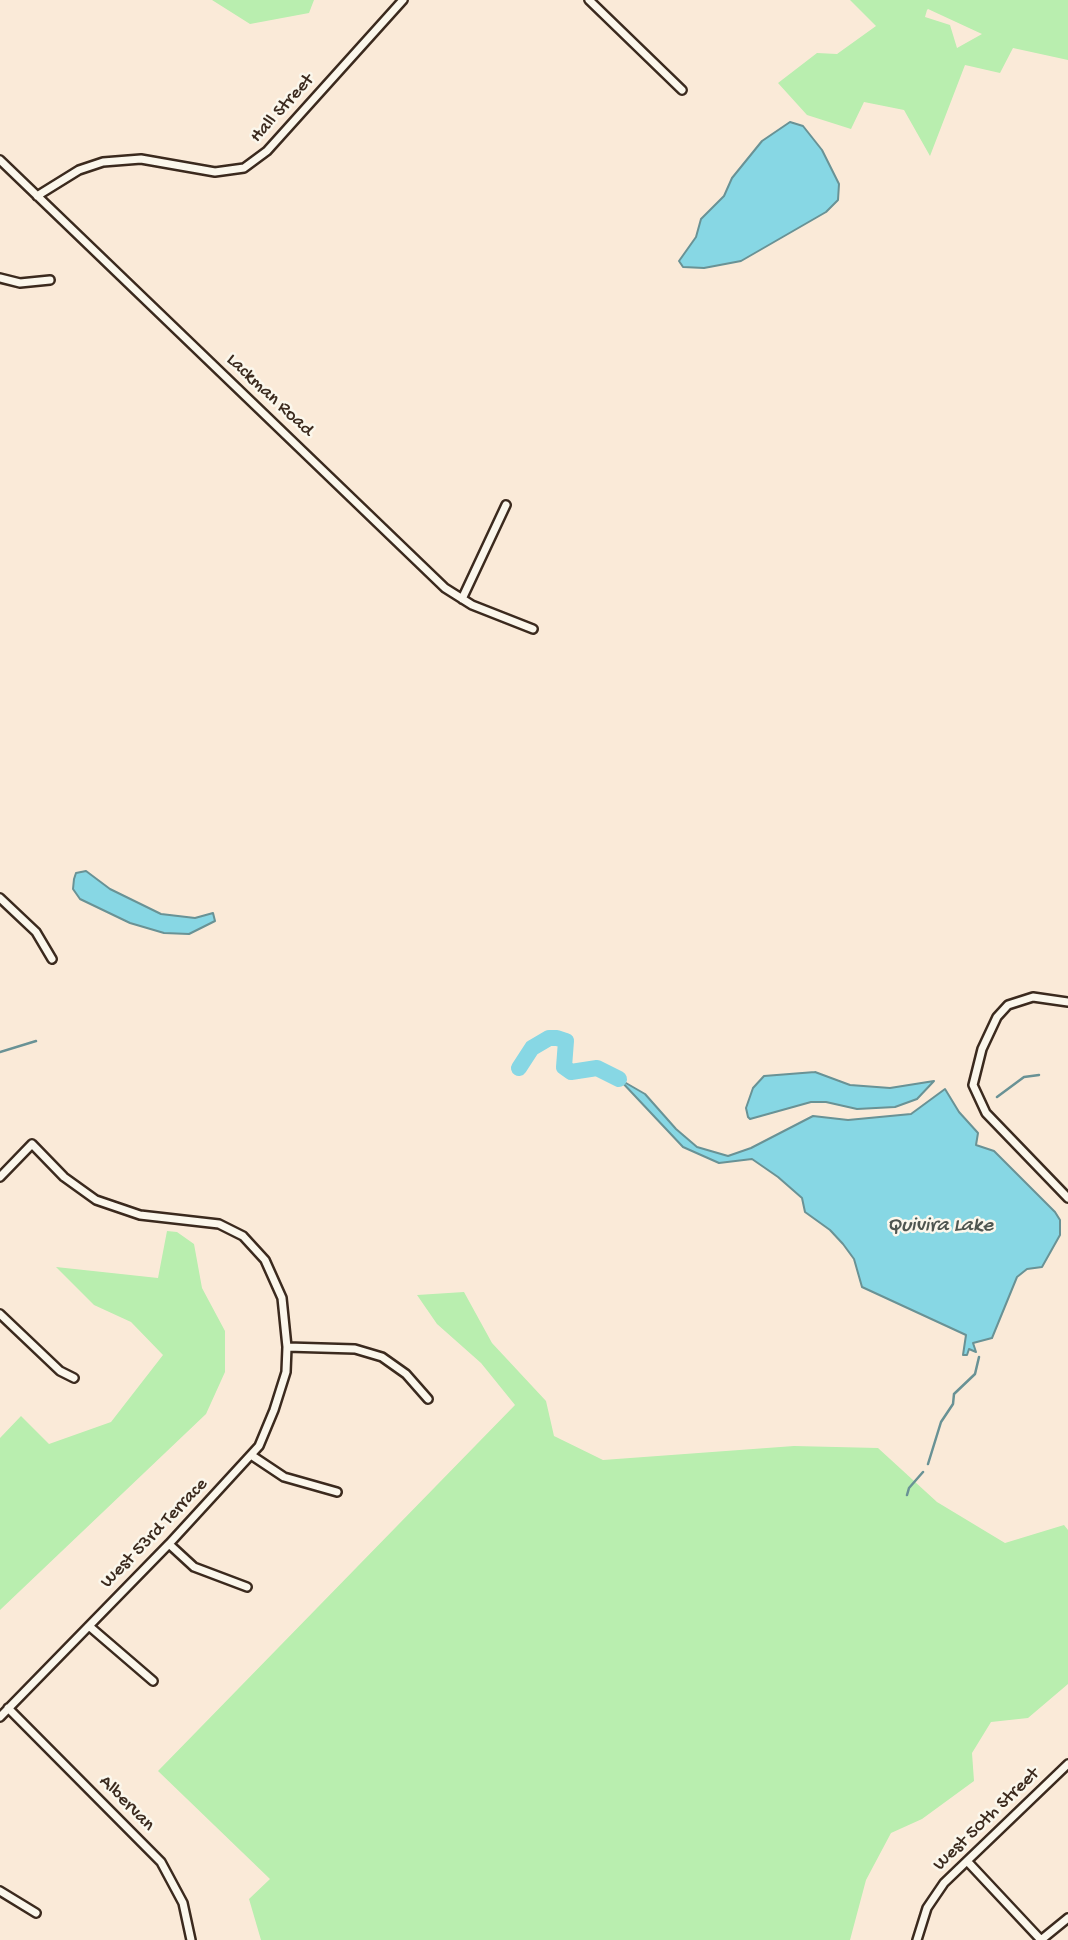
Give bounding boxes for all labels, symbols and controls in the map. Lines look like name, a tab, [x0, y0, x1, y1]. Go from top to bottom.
street label: Hall Street	[246, 70, 320, 148]
street label: Lackman Road	[220, 350, 318, 442]
water label: Quivira Lake	[887, 1214, 993, 1240]
street label: West 53rd Terrace	[97, 1474, 213, 1594]
street label: West 50th Street	[929, 1763, 1045, 1877]
street label: Albervan	[93, 1771, 159, 1837]

